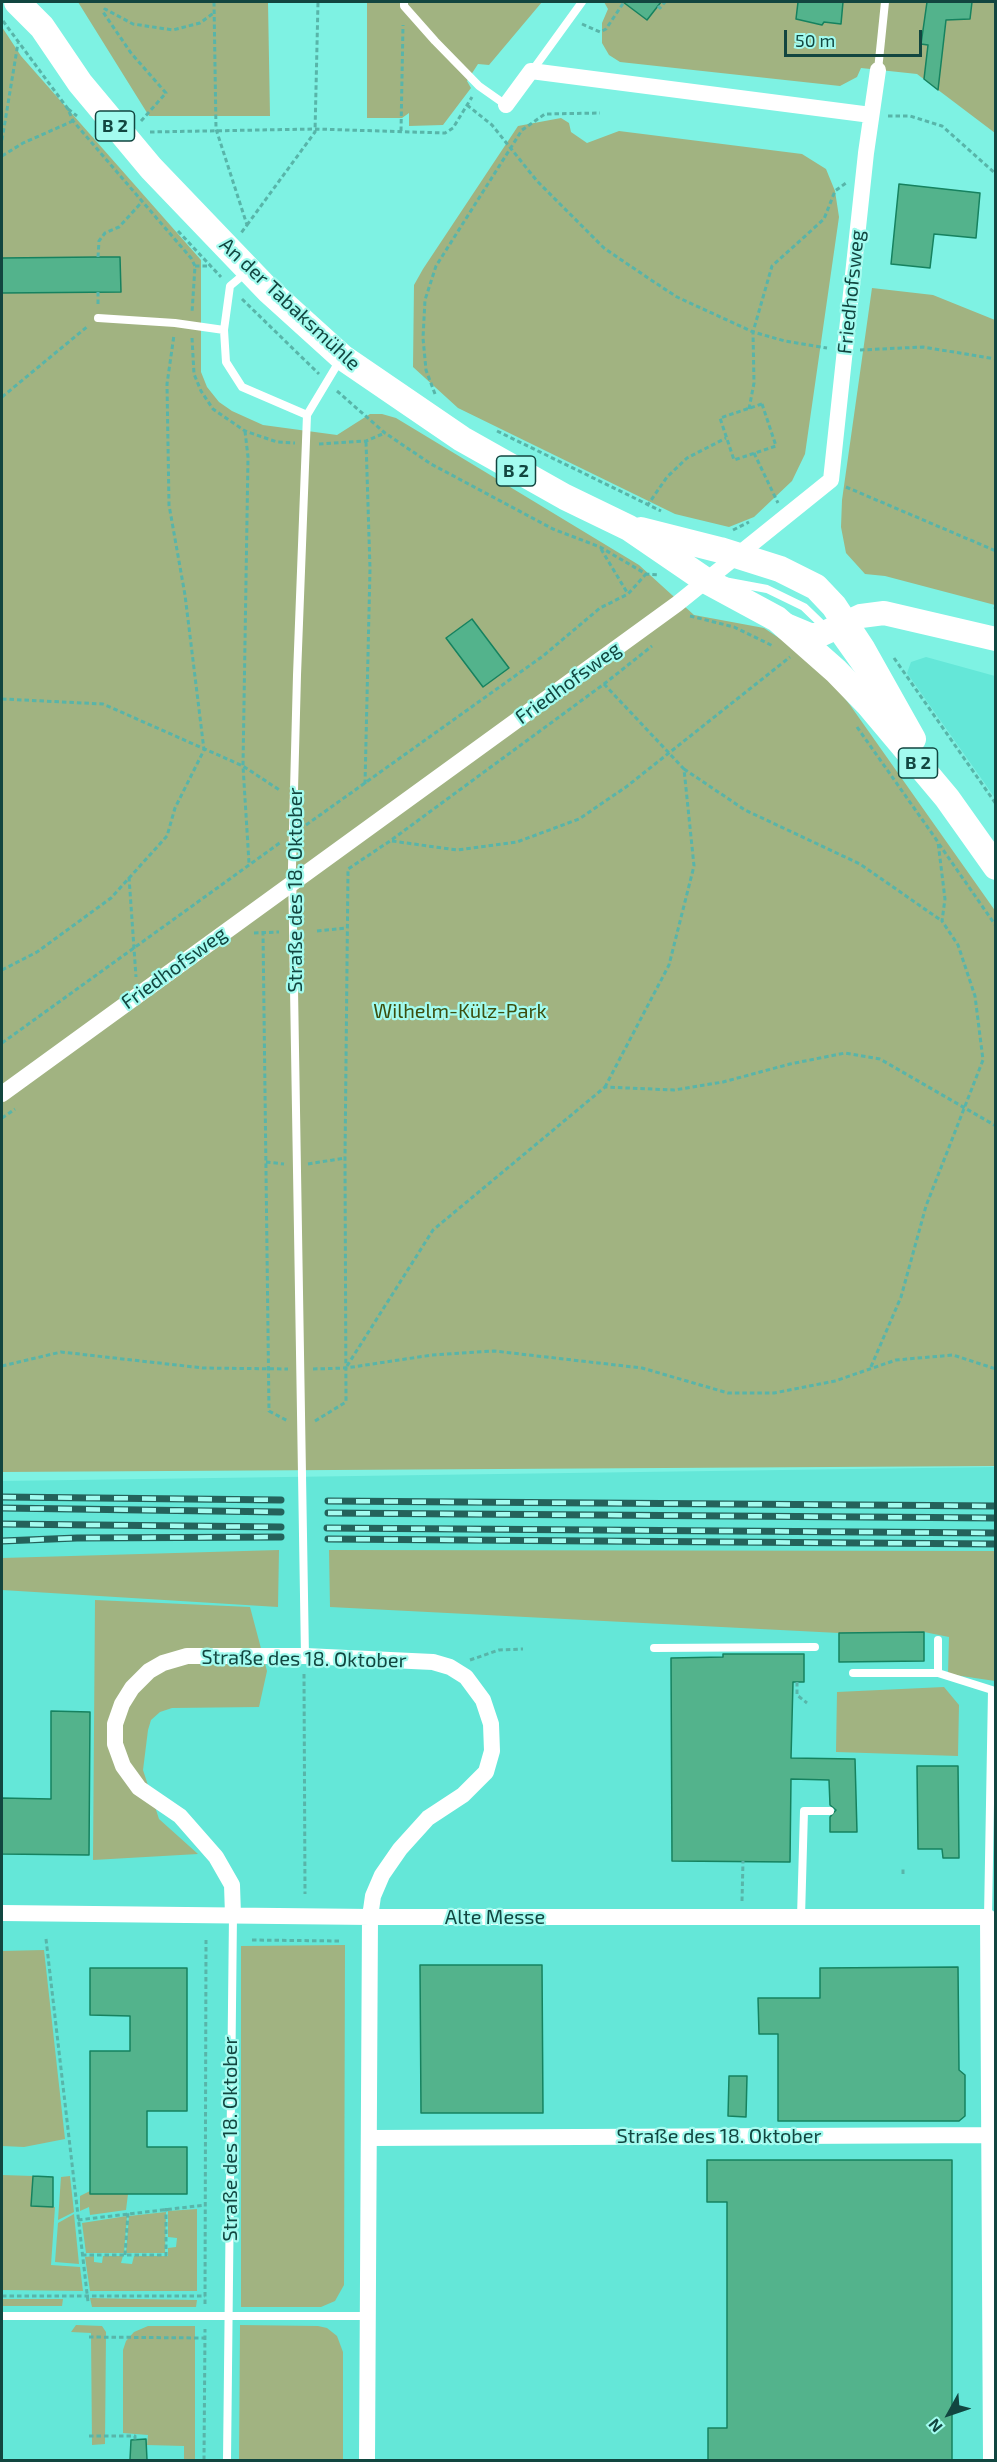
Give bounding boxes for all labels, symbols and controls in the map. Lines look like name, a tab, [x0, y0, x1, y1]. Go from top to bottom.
scale bar	[787, 18, 925, 56]
text: 50 m	[795, 29, 835, 51]
road number: B 2	[96, 111, 134, 141]
street label: Friedhofsweg	[833, 229, 869, 355]
street label: An der Tabaksmühle	[215, 233, 365, 375]
road number: B 2	[496, 456, 536, 486]
street label: Friedhofsweg	[511, 637, 625, 729]
road number: B 2	[898, 748, 938, 778]
street label: Straße des 18. Oktober	[283, 787, 307, 993]
street label: Friedhofsweg	[117, 922, 231, 1014]
park label: Wilhelm-Külz-Park	[373, 999, 547, 1023]
street label: Straße des 18. Oktober	[201, 1645, 407, 1673]
street label: Alte Messe	[445, 1905, 545, 1929]
street label: Straße des 18. Oktober	[218, 2036, 242, 2242]
street label: Straße des 18. Oktober	[616, 2124, 822, 2148]
north arrow	[919, 2384, 979, 2444]
text: N	[924, 2415, 946, 2436]

